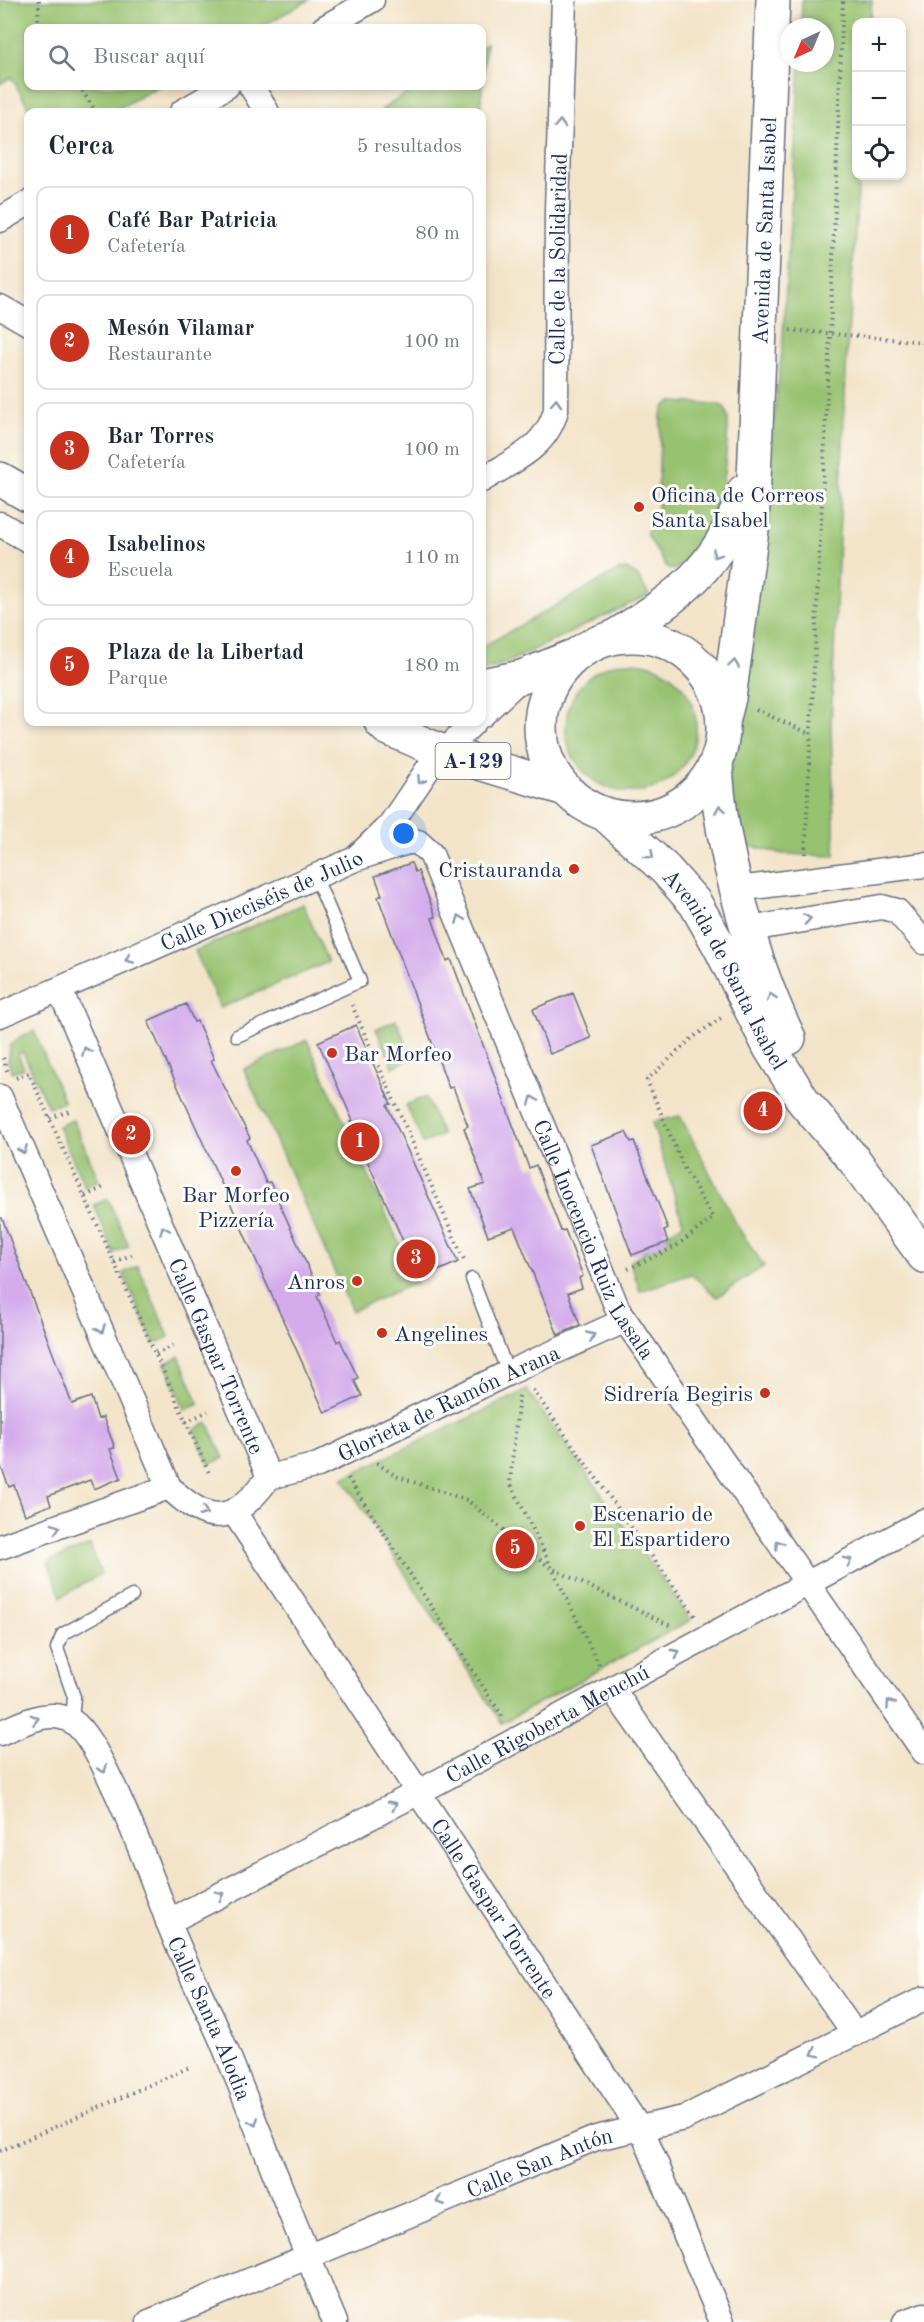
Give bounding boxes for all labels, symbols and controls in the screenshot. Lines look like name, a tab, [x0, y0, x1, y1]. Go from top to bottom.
north arrow	[780, 18, 834, 72]
map controls	[852, 18, 906, 180]
button: +	[852, 18, 906, 72]
search box	[24, 24, 486, 90]
icon: search	[45, 41, 78, 74]
text: Buscar aquí	[93, 46, 205, 68]
button: −	[852, 72, 906, 126]
street label: Avenida de Santa Isabel	[750, 116, 781, 345]
one-way arrow	[554, 120, 566, 129]
button: locate	[852, 126, 906, 180]
text: Cerca	[48, 134, 114, 160]
text: 5 resultados	[357, 137, 462, 157]
street label: Calle de la Solidaridad	[547, 153, 572, 365]
text: Café Bar Patricia	[107, 210, 277, 232]
text: 1	[64, 224, 75, 244]
text: 80 m	[415, 224, 460, 244]
text: Cafetería	[107, 237, 186, 257]
text: Mesón Vilamar	[107, 318, 254, 340]
text: 2	[64, 332, 75, 352]
text: 100 m	[404, 332, 460, 352]
text: Restaurante	[107, 345, 212, 365]
one-way arrow	[549, 399, 562, 408]
text: Bar Torres	[107, 426, 214, 448]
text: 3	[64, 440, 75, 460]
text: 100 m	[404, 440, 460, 460]
text: Cafetería	[107, 453, 186, 473]
place label: Oficina de Correos Santa Isabel	[651, 485, 825, 532]
marker: Oficina de Correos Santa Isabel	[632, 500, 646, 514]
text: Isabelinos	[107, 534, 205, 556]
one-way arrow	[712, 547, 723, 558]
text: 4	[64, 548, 75, 568]
text: 110 m	[404, 548, 460, 568]
text: Escuela	[107, 561, 173, 581]
text: Plaza de la Libertad	[107, 642, 304, 664]
text: 5	[64, 656, 75, 676]
text: 180 m	[404, 656, 460, 676]
one-way arrow	[727, 660, 739, 669]
text: Parque	[107, 669, 168, 689]
road number: A-129	[436, 743, 510, 779]
one-way arrow	[417, 773, 428, 784]
one-way arrow	[715, 805, 727, 814]
your location	[389, 819, 418, 848]
street label: Calle Dieciséis de Julio	[157, 848, 369, 956]
one-way arrow	[643, 848, 654, 859]
place label: Cristauranda	[438, 860, 562, 882]
marker: Cristauranda	[567, 862, 581, 876]
street label: Avenida de Santa Isabel	[658, 866, 790, 1074]
one-way arrow	[802, 914, 811, 926]
one-way arrow	[455, 915, 467, 926]
one-way arrow	[124, 952, 135, 964]
one-way arrow	[766, 992, 778, 1003]
place label: Bar Morfeo	[344, 1044, 452, 1066]
one-way arrow	[81, 1046, 93, 1057]
marker: Bar Morfeo	[325, 1046, 339, 1060]
pin: 4	[744, 1088, 783, 1134]
one-way arrow	[528, 1095, 540, 1106]
pin: 2	[112, 1112, 150, 1158]
street label: Calle Inocencio Ruiz Lasala	[528, 1117, 658, 1364]
pin: 1	[340, 1120, 380, 1164]
one-way arrow	[16, 1144, 28, 1155]
marker: Bar Morfeo Pizzería	[229, 1164, 243, 1178]
place label: Bar Morfeo Pizzería	[182, 1185, 290, 1232]
one-way arrow	[159, 1225, 171, 1236]
pin: 3	[396, 1236, 436, 1282]
street label: Calle Gaspar Torrente	[163, 1255, 267, 1458]
place label: Anros	[287, 1272, 345, 1294]
marker: Anros	[350, 1274, 364, 1288]
one-way arrow	[94, 1323, 106, 1334]
place label: Angelines	[394, 1324, 488, 1346]
marker: Angelines	[375, 1326, 389, 1340]
one-way arrow	[585, 1331, 596, 1343]
street label: Glorieta de Ramón Arana	[335, 1342, 564, 1467]
place label: Sidrería Begiris	[603, 1384, 753, 1406]
marker: Sidrería Begiris	[758, 1386, 772, 1400]
place label: Escenario de El Espartidero	[592, 1504, 730, 1551]
one-way arrow	[199, 1505, 209, 1518]
marker: Escenario de El Espartidero	[573, 1519, 587, 1533]
one-way arrow	[50, 1523, 61, 1536]
pin: 5	[496, 1526, 534, 1572]
one-way arrow	[775, 1539, 786, 1550]
one-way arrow	[842, 1557, 852, 1568]
one-way arrow	[670, 1649, 681, 1661]
street label: Calle Rigoberta Menchú	[443, 1661, 654, 1788]
one-way arrow	[886, 1699, 897, 1710]
one-way arrow	[30, 1714, 40, 1727]
one-way arrow	[96, 1763, 108, 1774]
one-way arrow	[387, 1800, 398, 1812]
street label: Calle Gaspar Torrente	[426, 1815, 560, 2003]
one-way arrow	[214, 1890, 225, 1902]
street label: Calle Santa Alodia	[162, 1934, 254, 2104]
one-way arrow	[811, 2046, 822, 2057]
one-way arrow	[247, 2116, 259, 2127]
street label: Calle San Antón	[464, 2126, 615, 2203]
one-way arrow	[436, 2194, 447, 2206]

